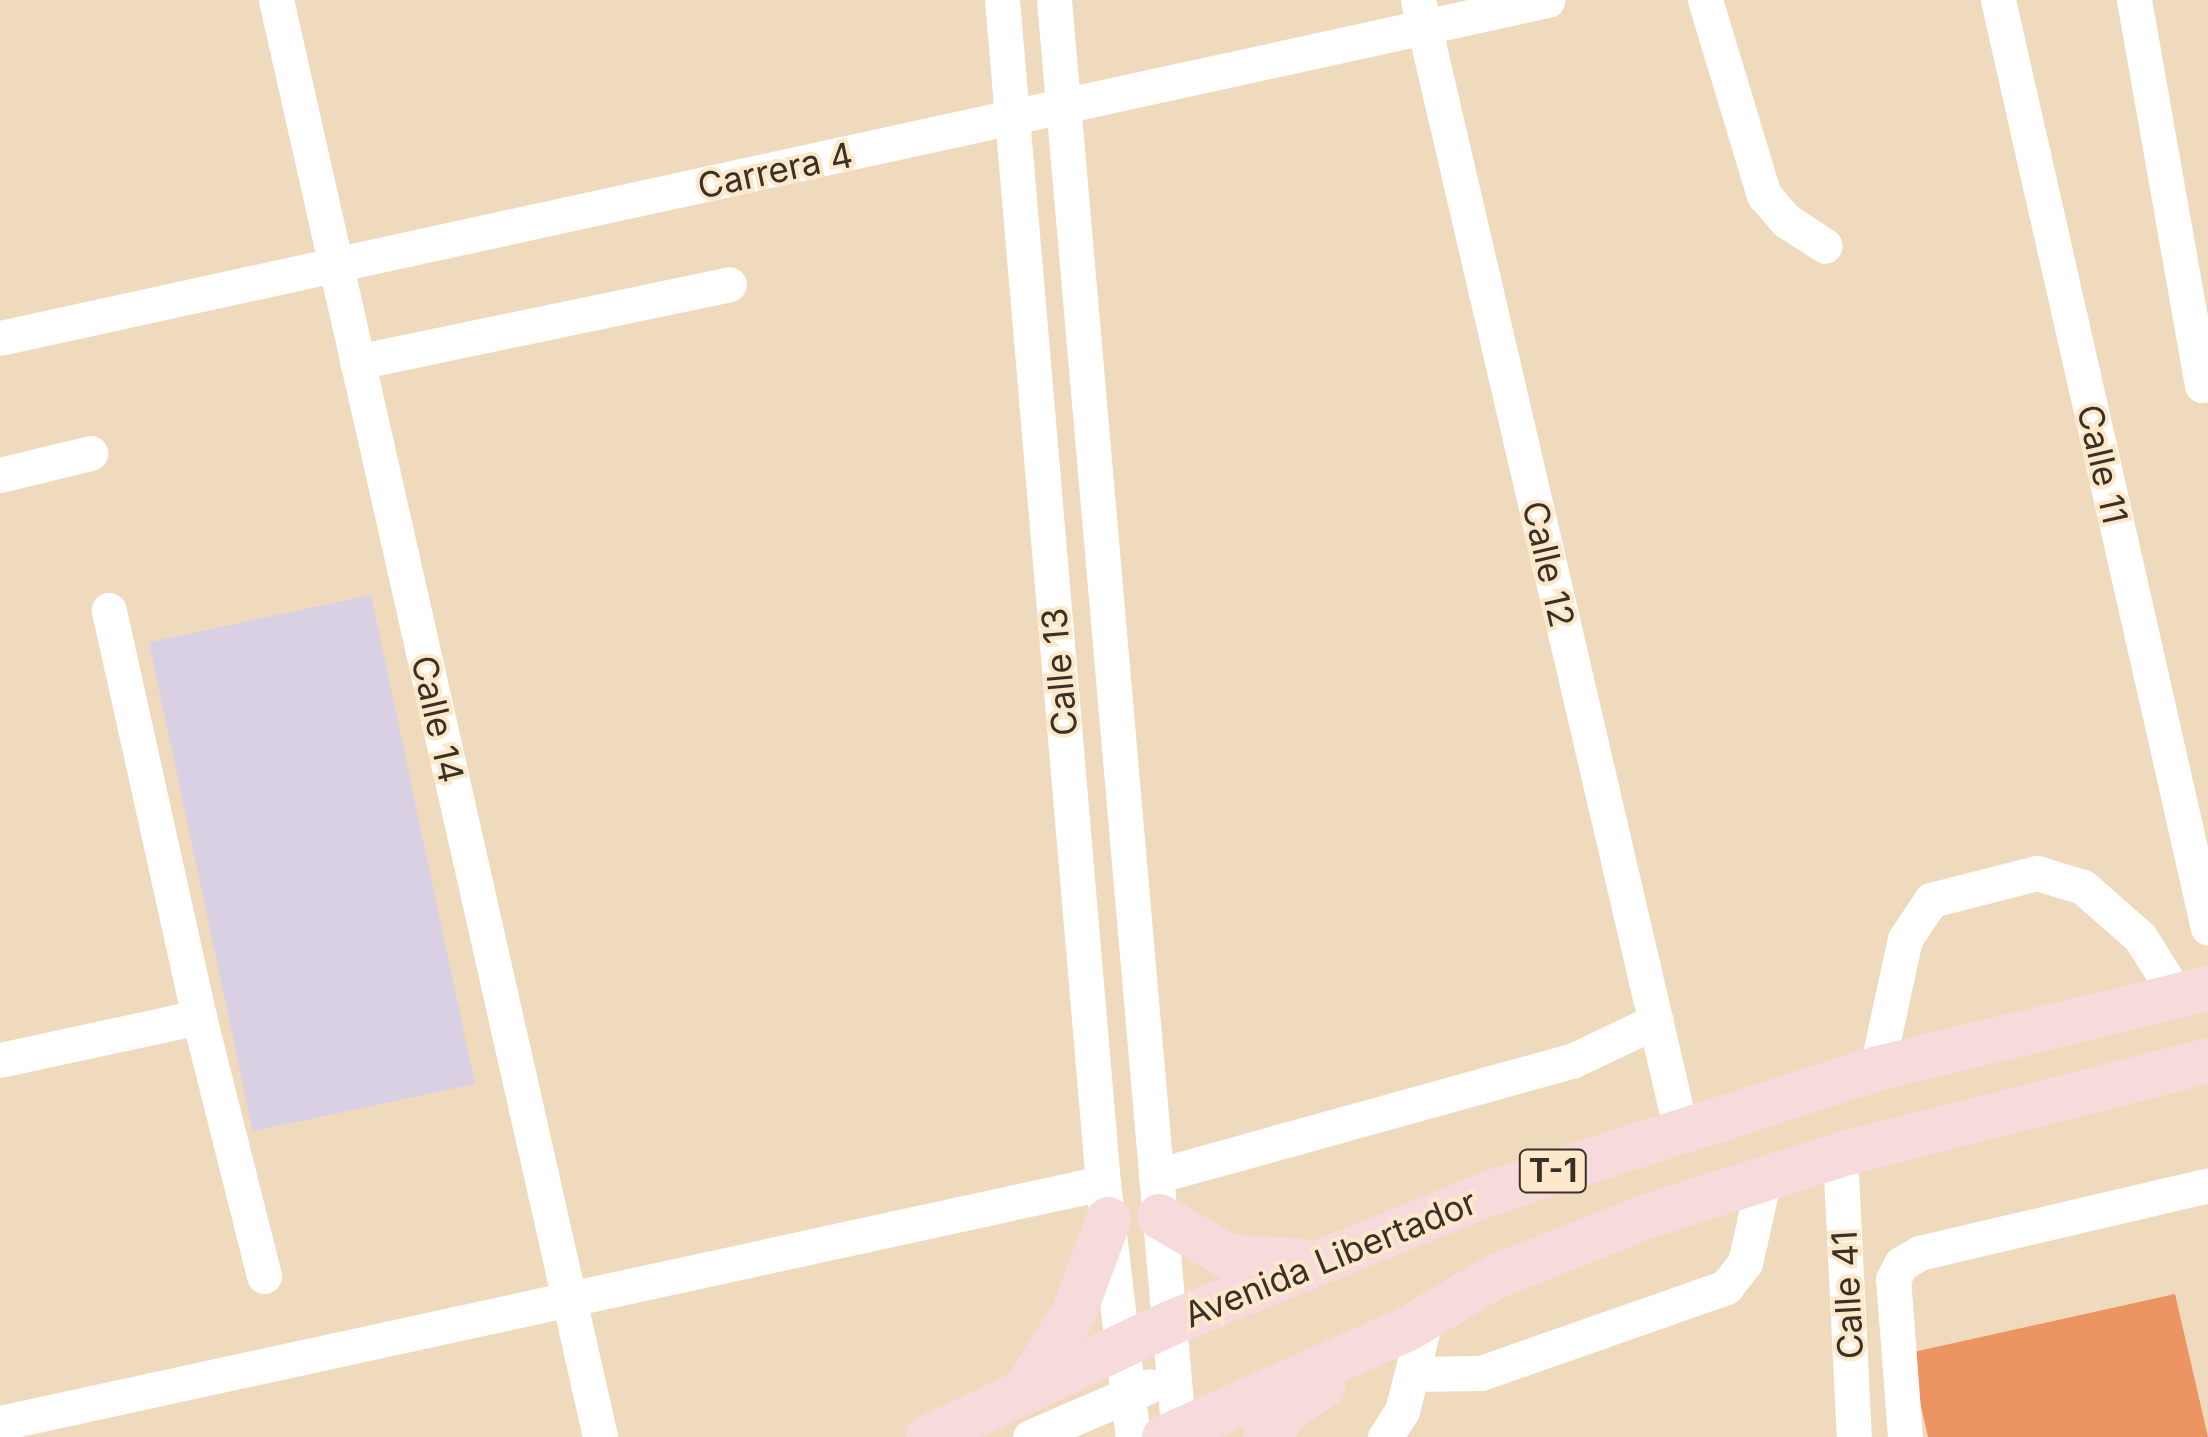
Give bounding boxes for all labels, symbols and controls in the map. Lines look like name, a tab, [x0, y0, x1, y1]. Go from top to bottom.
street label: Carrera 4	[694, 133, 856, 207]
street label: Calle 11	[2069, 400, 2137, 528]
street label: Calle 12	[1514, 497, 1584, 631]
street label: Calle 13	[1032, 606, 1086, 738]
street label: Calle 14	[403, 651, 473, 787]
road number: T-1	[1518, 1144, 1588, 1198]
street label: Avenida Libertador	[1178, 1180, 1482, 1336]
street label: Calle 41	[1823, 1230, 1871, 1360]

